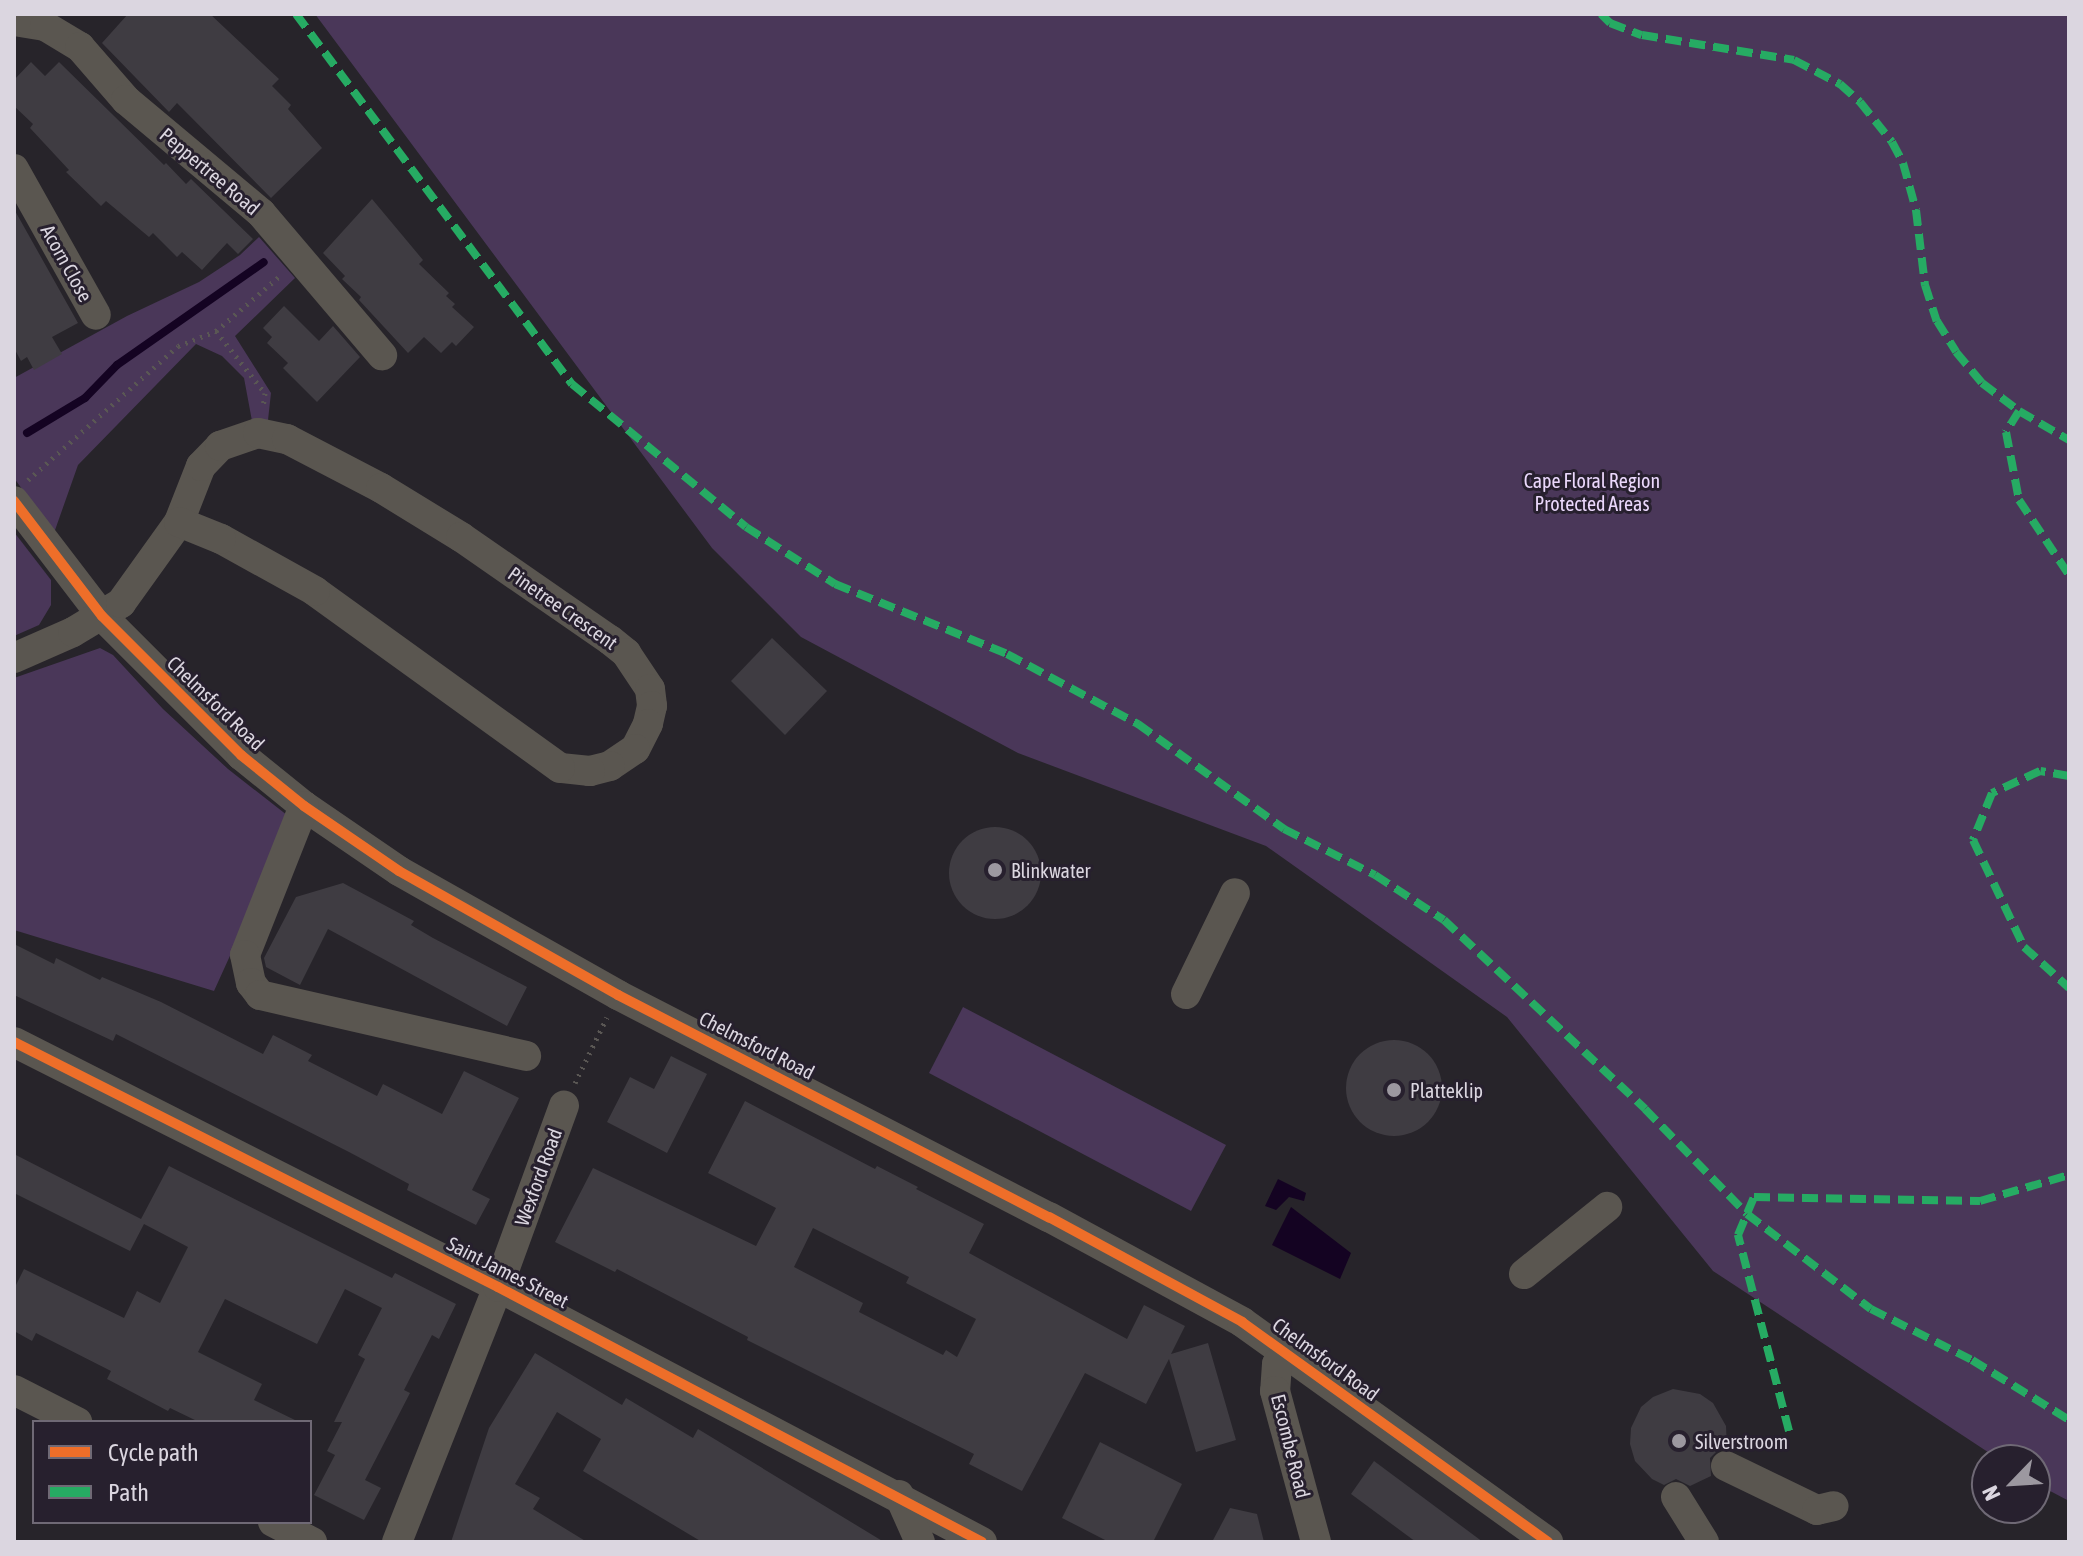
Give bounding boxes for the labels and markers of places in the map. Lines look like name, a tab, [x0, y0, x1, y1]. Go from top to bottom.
place label: Blinkwater	[1011, 858, 1090, 882]
marker: Blinkwater	[986, 861, 1004, 879]
place label: Platteklip	[1410, 1078, 1483, 1102]
marker: Platteklip	[1385, 1081, 1403, 1099]
place label: Silverstroom	[1695, 1429, 1788, 1453]
marker: Silverstroom	[1670, 1432, 1688, 1450]

